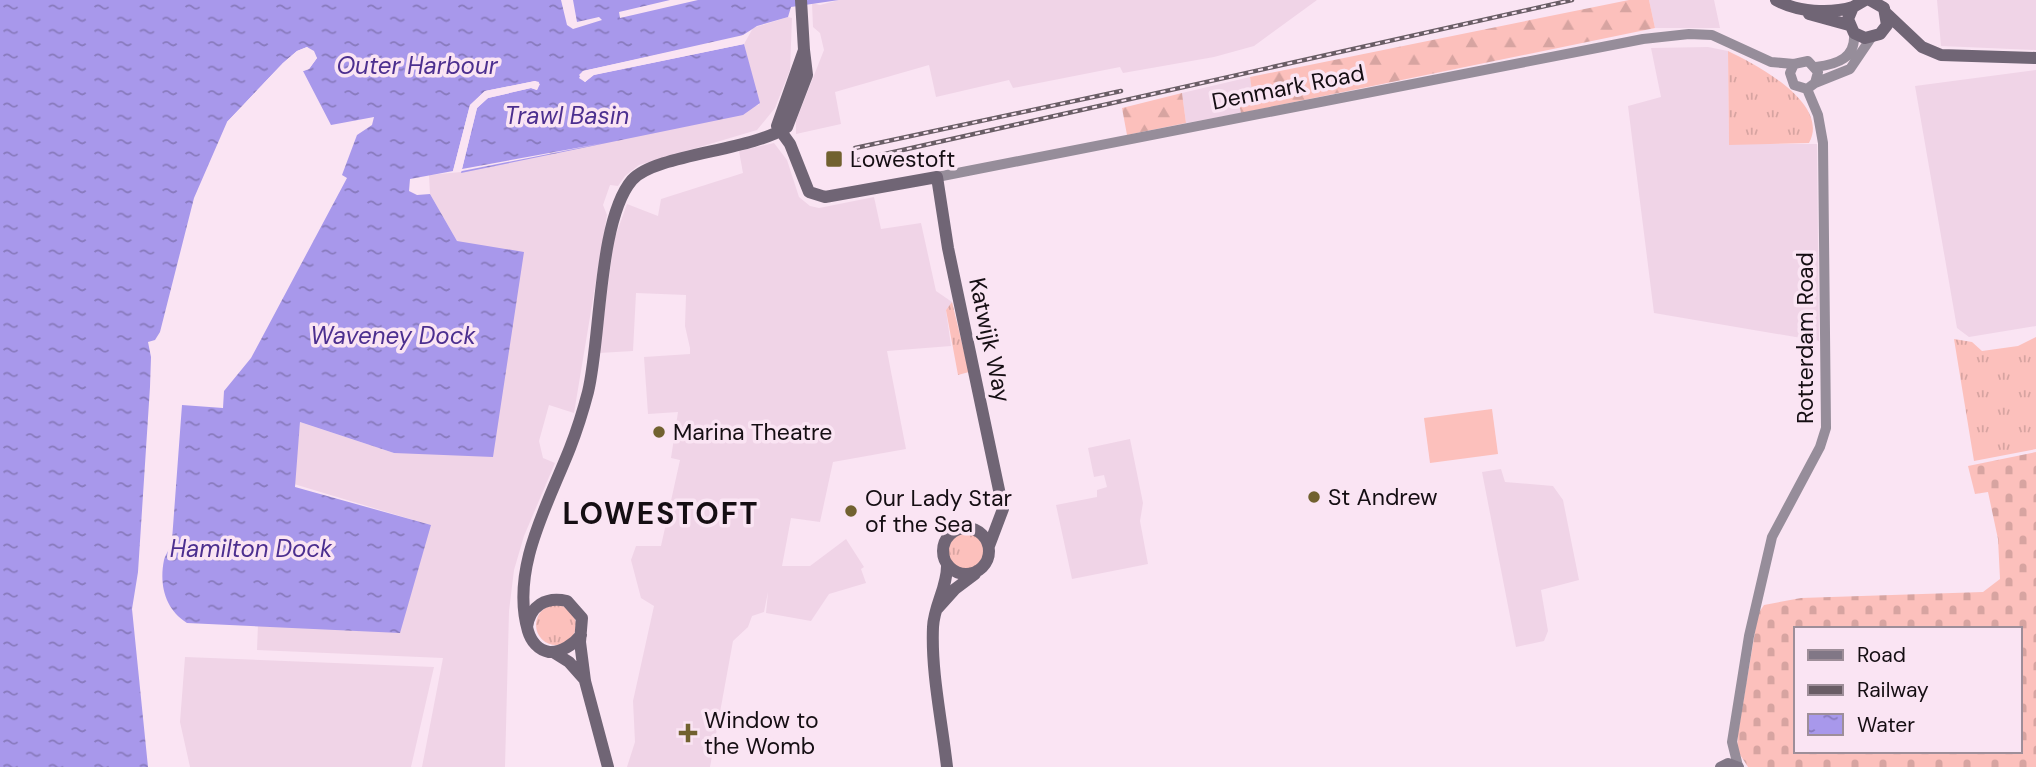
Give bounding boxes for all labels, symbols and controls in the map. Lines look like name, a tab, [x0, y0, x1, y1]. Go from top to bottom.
water label: Outer Harbour	[336, 50, 499, 81]
street label: Denmark Road	[1209, 58, 1367, 116]
water label: Trawl Basin	[505, 100, 629, 131]
place label: Lowestoft	[850, 144, 955, 174]
marker: Lowestoft	[824, 149, 844, 169]
street label: Rotterdam Road	[1790, 252, 1820, 424]
street label: Katwijk Way	[962, 275, 1018, 405]
water label: Waveney Dock	[310, 320, 476, 351]
place label: Marina Theatre	[673, 417, 832, 447]
marker: Marina Theatre	[651, 424, 667, 440]
place label: St Andrew	[1328, 482, 1438, 512]
place label: Our Lady Star of the Sea	[865, 483, 1012, 539]
marker: St Andrew	[1306, 489, 1322, 505]
district label: LOWESTOFT	[563, 494, 759, 533]
marker: Our Lady Star of the Sea	[843, 503, 859, 519]
water label: Hamilton Dock	[170, 533, 333, 564]
legend	[1794, 627, 2022, 753]
text: Road	[1857, 641, 1906, 669]
text: Railway	[1857, 676, 1929, 704]
place label: Window to the Womb	[704, 705, 819, 761]
text: Water	[1857, 711, 1915, 739]
marker: Window to the Womb	[678, 723, 698, 743]

